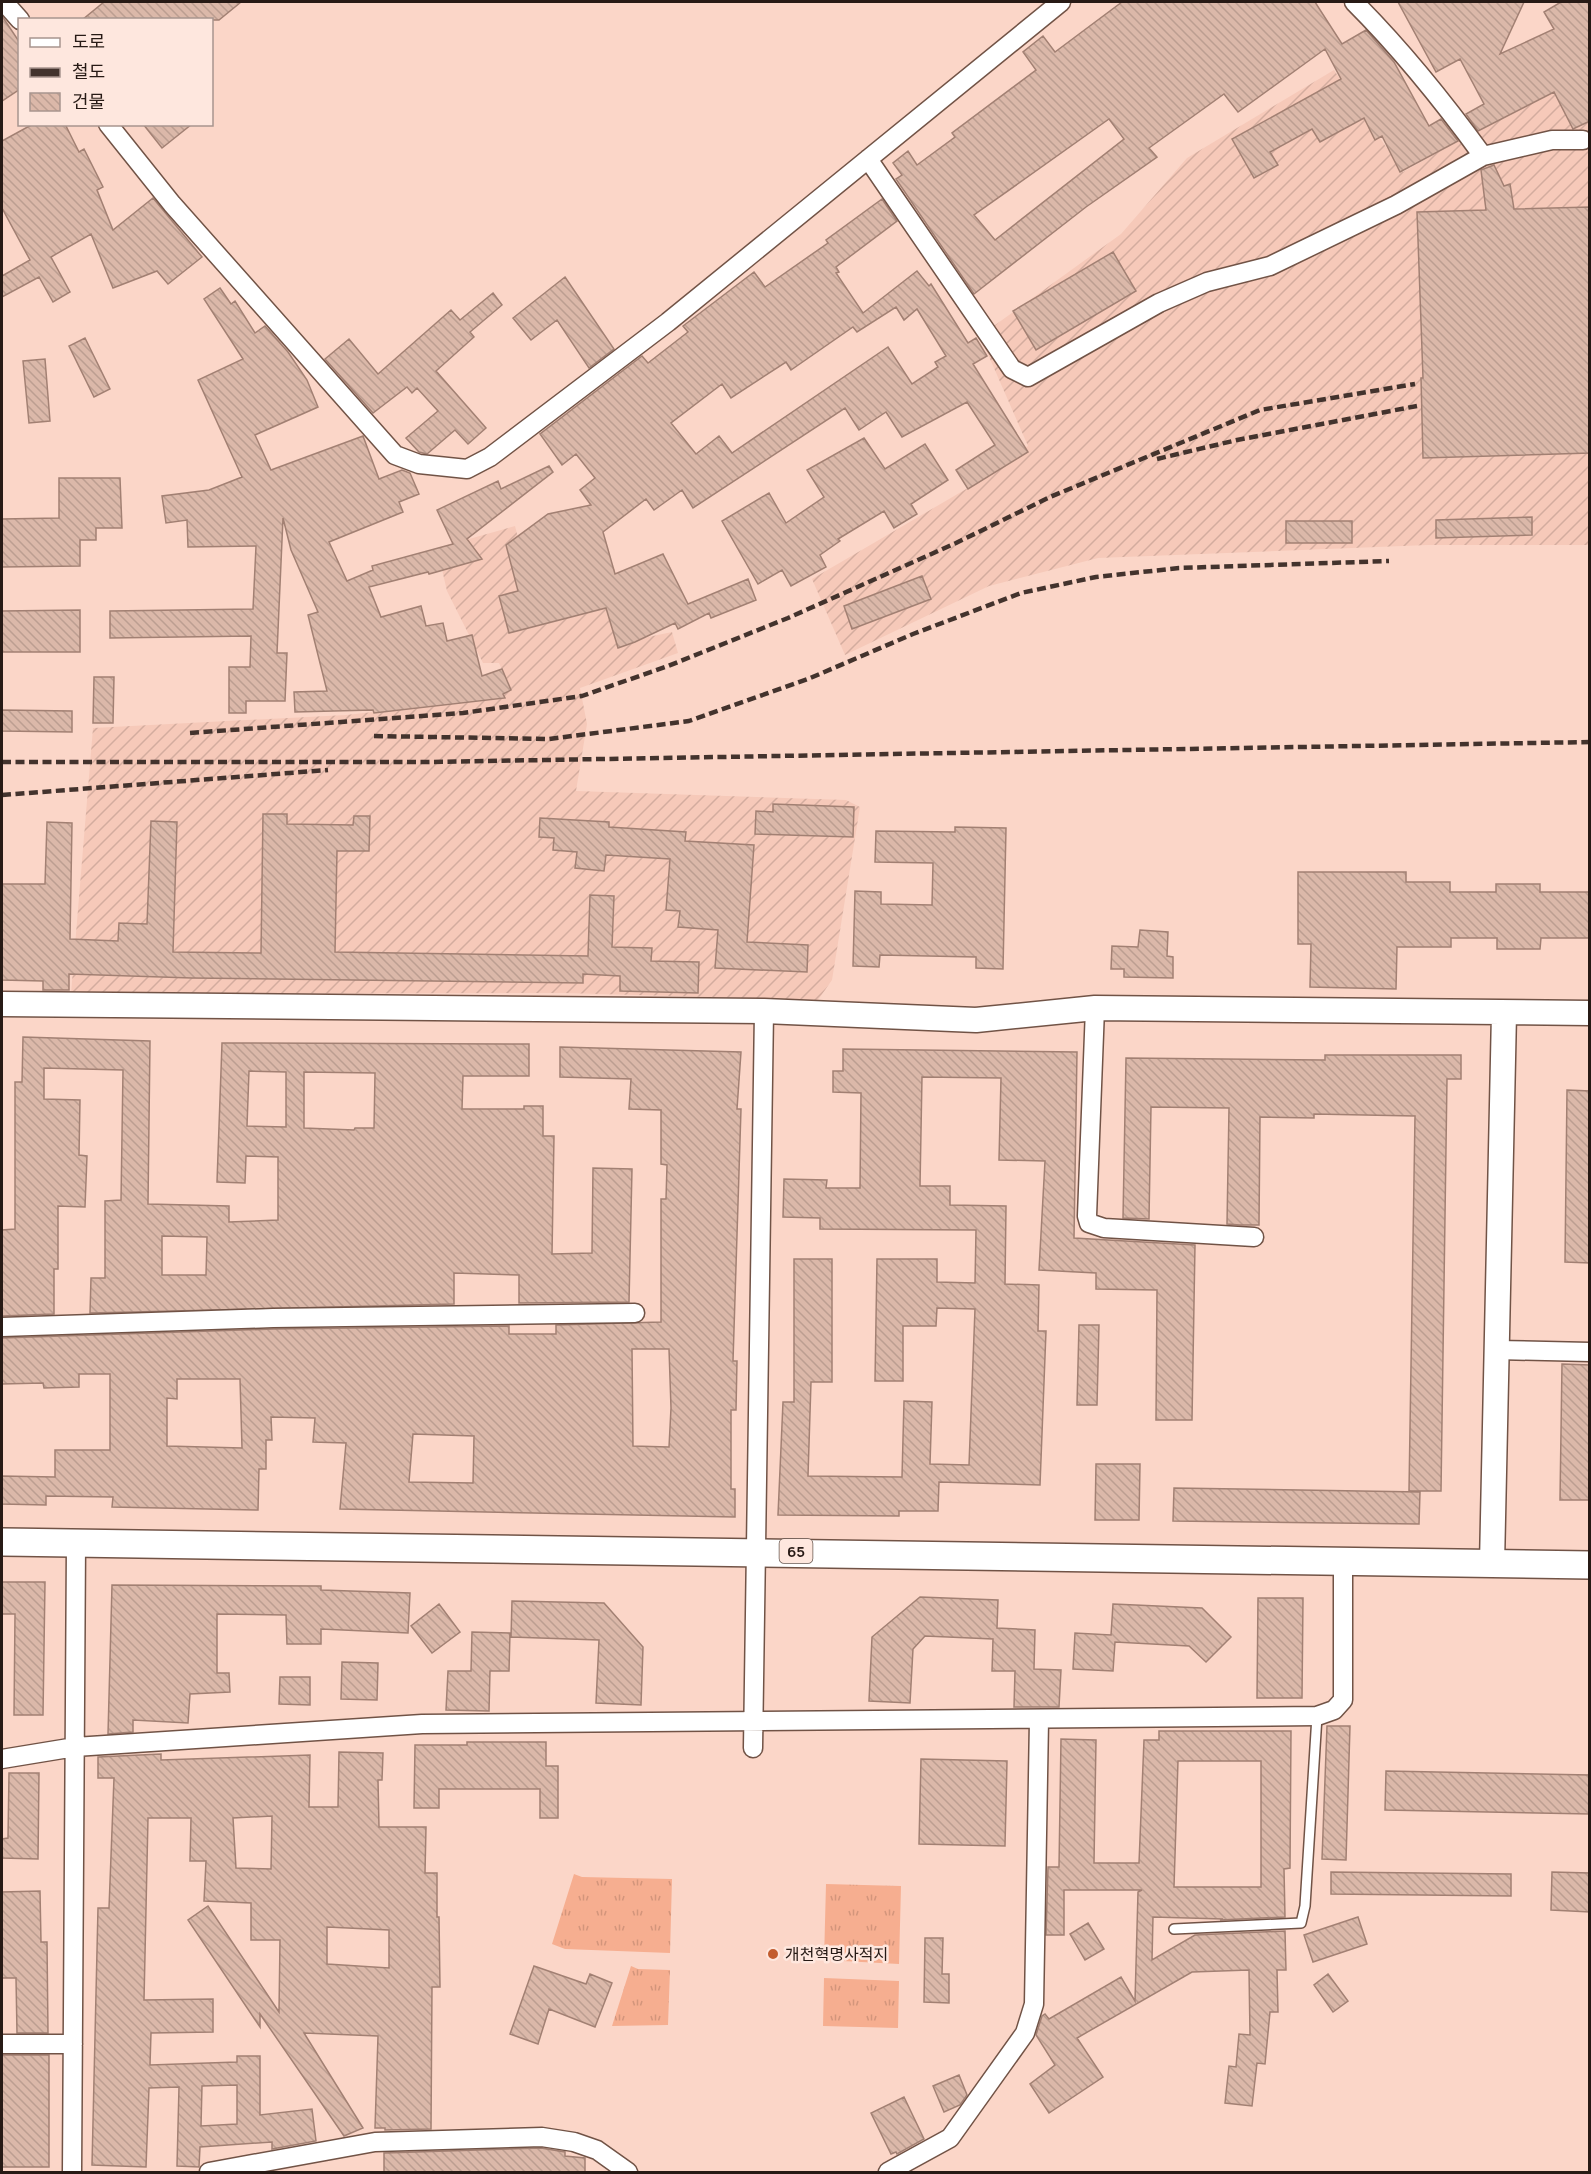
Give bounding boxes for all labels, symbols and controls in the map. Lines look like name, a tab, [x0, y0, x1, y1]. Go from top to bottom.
legend	[18, 18, 213, 126]
text: 도로	[72, 29, 105, 53]
text: 철도	[72, 59, 105, 83]
text: 건물	[72, 89, 105, 113]
road number: 65	[780, 1539, 812, 1563]
place label: 개천혁명사적지	[785, 1943, 888, 1965]
marker: 개천혁명사적지	[766, 1947, 780, 1961]

